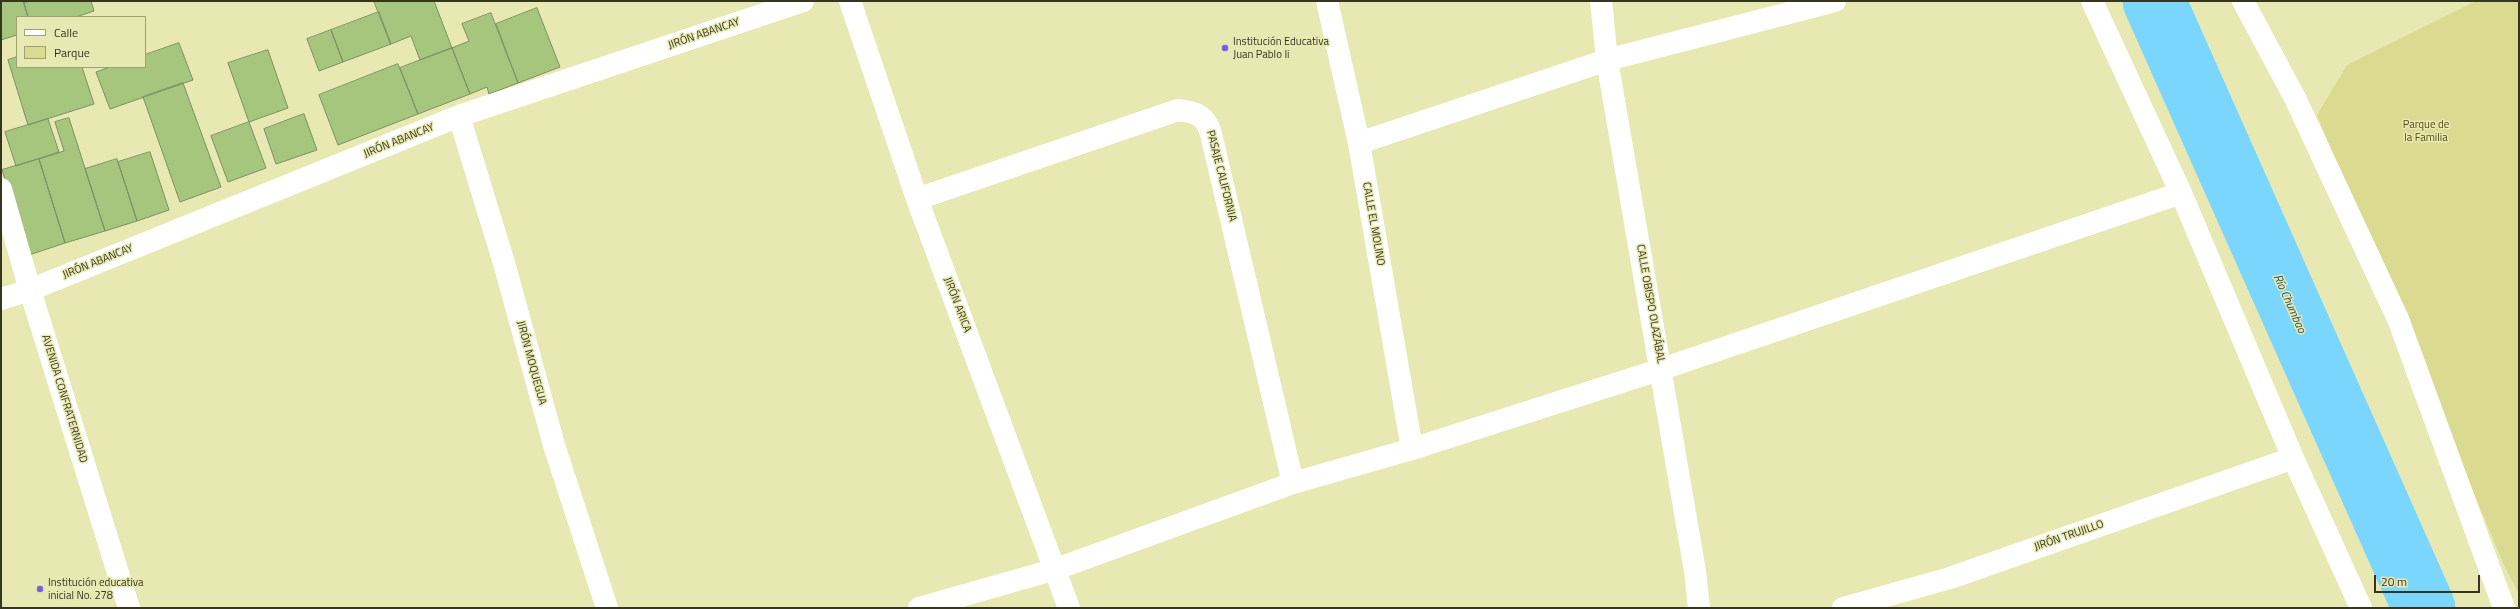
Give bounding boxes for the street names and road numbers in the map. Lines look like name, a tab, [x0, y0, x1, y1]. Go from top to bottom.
street label: JIRÓN ABANCAY	[666, 16, 742, 52]
street label: JIRÓN ABANCAY	[362, 121, 436, 161]
street label: PASAJE CALIFORNIA	[1203, 129, 1239, 223]
street label: CALLE EL MOLINO	[1359, 181, 1387, 267]
street label: JIRÓN ABANCAY	[61, 242, 135, 282]
street label: CALLE OBISPO OLAZÁBAL	[1633, 244, 1667, 364]
street label: JIRÓN ARICA	[940, 275, 974, 335]
street label: JIRÓN MOQUEGUA	[513, 319, 549, 407]
street label: AVENIDA CONFRATERNIDAD	[38, 333, 90, 465]
street label: JIRÓN TRUJILLO	[2032, 518, 2106, 554]

